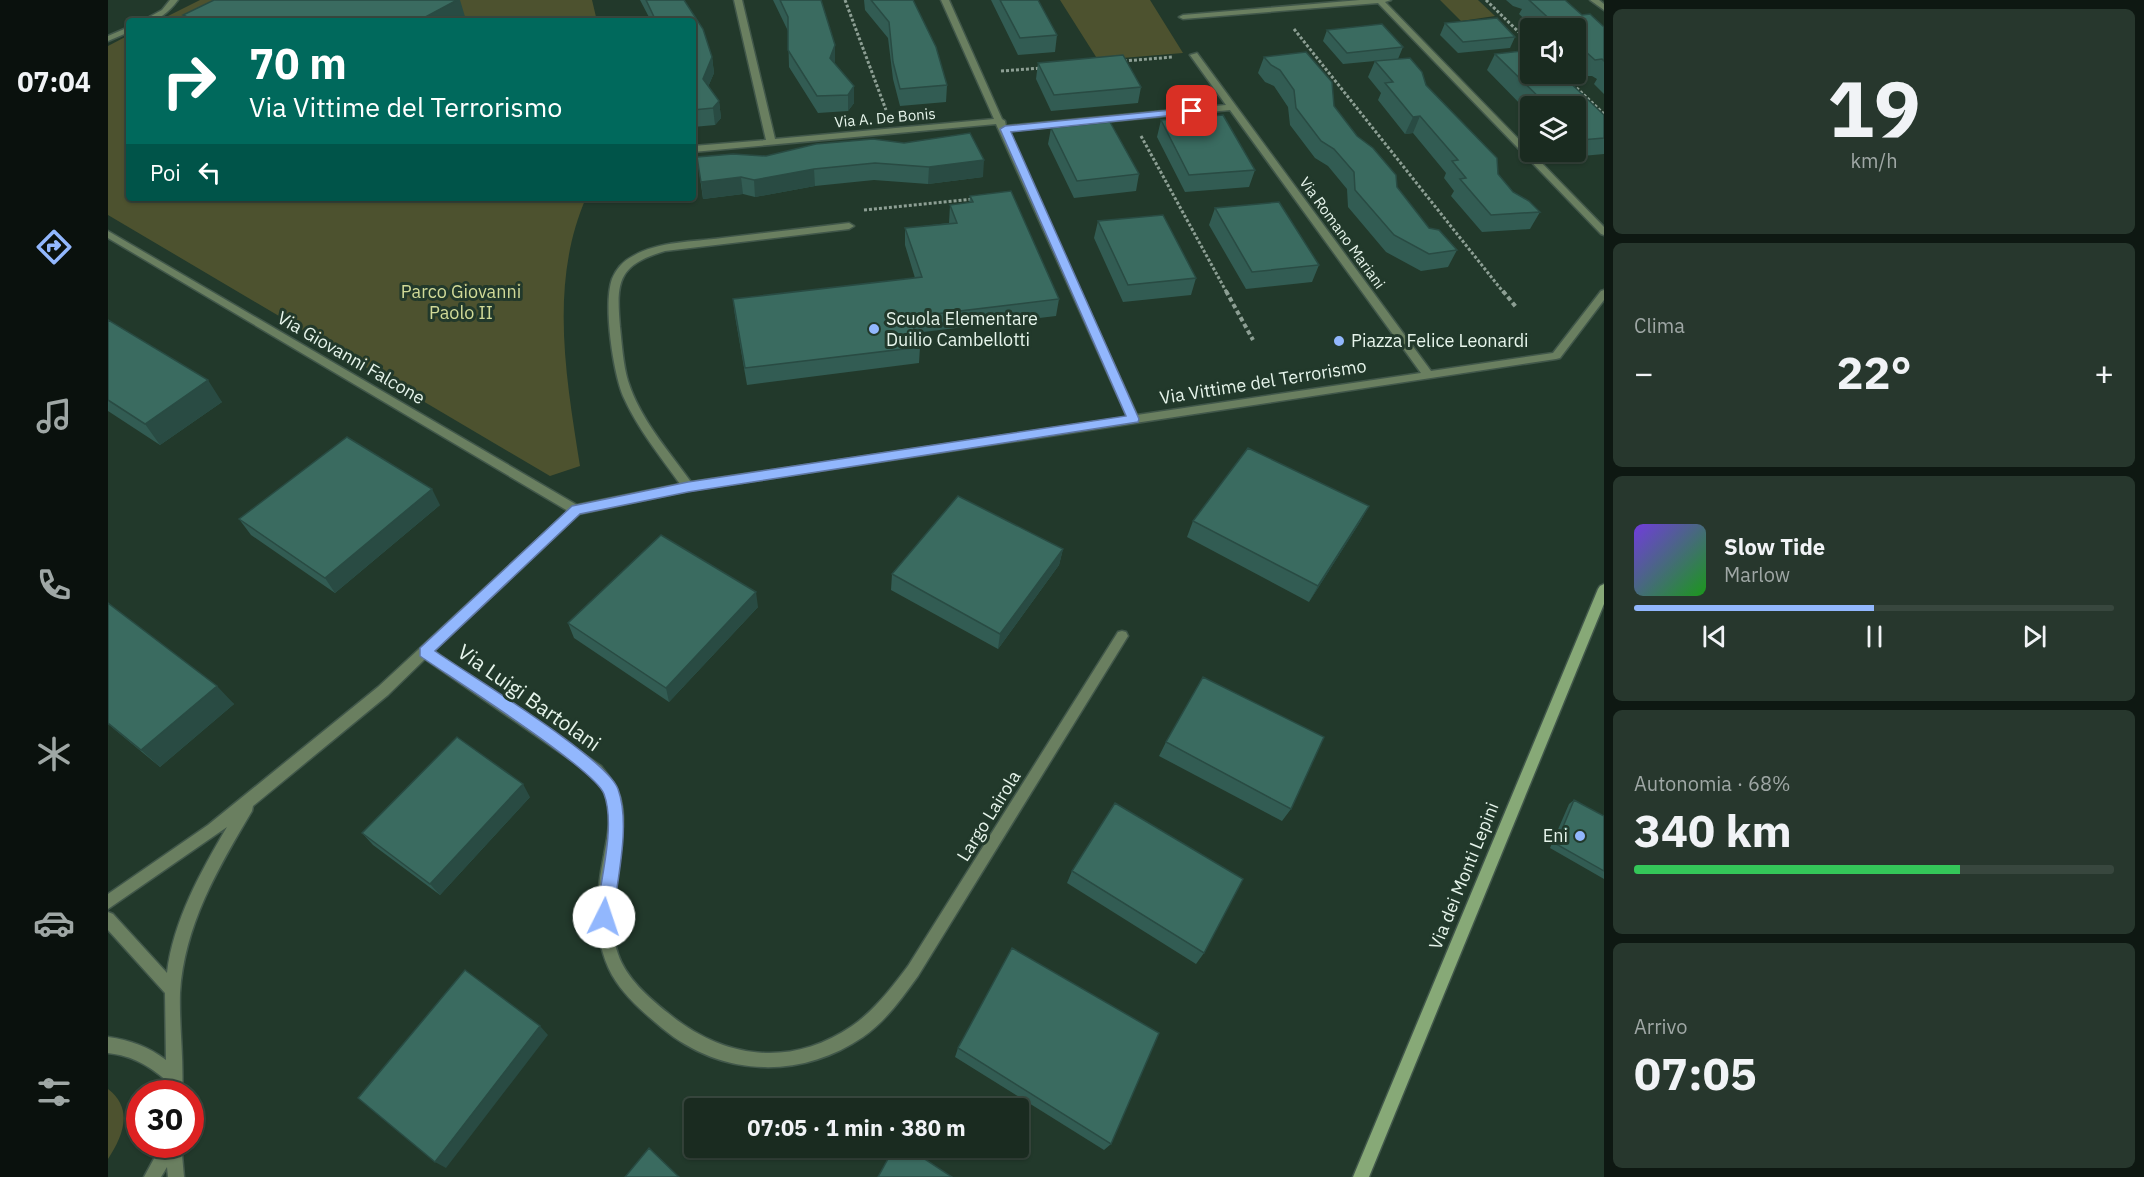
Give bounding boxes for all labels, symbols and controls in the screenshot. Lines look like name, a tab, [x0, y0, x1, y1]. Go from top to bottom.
map controls	[1520, 18, 1586, 162]
button: sound	[1520, 18, 1586, 84]
text: 70 m	[249, 36, 347, 91]
icon: right	[150, 42, 228, 120]
text: 19	[1827, 57, 1921, 158]
text: 07:04	[17, 64, 91, 99]
pin	[1166, 85, 1217, 136]
text: Via Vittime del Terrorismo	[249, 89, 562, 124]
icon: arrive	[1175, 94, 1208, 127]
button: layers	[1520, 96, 1586, 162]
street label: Via A. De Bonis	[834, 104, 936, 131]
text: km/h	[1850, 147, 1898, 174]
icon: left	[193, 156, 226, 189]
text: Poi	[150, 158, 181, 187]
street label: Via Romano Mariani	[1295, 173, 1389, 292]
icon: directions	[33, 226, 75, 268]
park label: Parco Giovanni Paolo II	[401, 280, 521, 324]
street label: Via Giovanni Falcone	[273, 306, 429, 409]
place label: Scuola Elementare Duilio Cambellotti	[886, 307, 1038, 351]
text: Clima	[1634, 312, 1685, 339]
marker: Scuola Elementare Duilio Cambellotti	[867, 322, 881, 336]
place label: Piazza Felice Leonardi	[1351, 329, 1529, 352]
marker: Piazza Felice Leonardi	[1332, 334, 1346, 348]
text: 22°	[1836, 343, 1912, 401]
text: −	[1634, 351, 1654, 394]
text: +	[2094, 351, 2114, 394]
street label: Via Vittime del Terrorismo	[1158, 354, 1368, 409]
icon: music	[33, 395, 75, 437]
text: Slow Tide	[1724, 532, 1825, 561]
text: Marlow	[1724, 561, 1790, 588]
icon: phone	[33, 564, 75, 606]
icon: previous	[1698, 620, 1731, 653]
icon: pause	[1858, 620, 1891, 653]
icon: next	[2018, 620, 2051, 653]
street label: Via Luigi Bartolani	[452, 637, 607, 757]
icon: climate	[33, 733, 75, 775]
street label: Largo Lairola	[952, 766, 1026, 865]
text: Autonomia · 68%	[1634, 770, 1791, 797]
street label: Via dei Monti Lepini	[1424, 799, 1504, 953]
text: 340 km	[1634, 801, 1792, 859]
place label: Eni	[1543, 824, 1568, 847]
marker: Eni	[1573, 829, 1587, 843]
position arrow	[572, 885, 636, 949]
icon: car	[33, 902, 75, 944]
text: Arrivo	[1634, 1013, 1687, 1040]
text: 07:05	[1634, 1044, 1757, 1102]
icon: filters	[33, 1071, 75, 1113]
speed limit sign: 30	[126, 1080, 204, 1158]
text: 07:05 · 1 min · 380 m	[747, 1113, 966, 1142]

